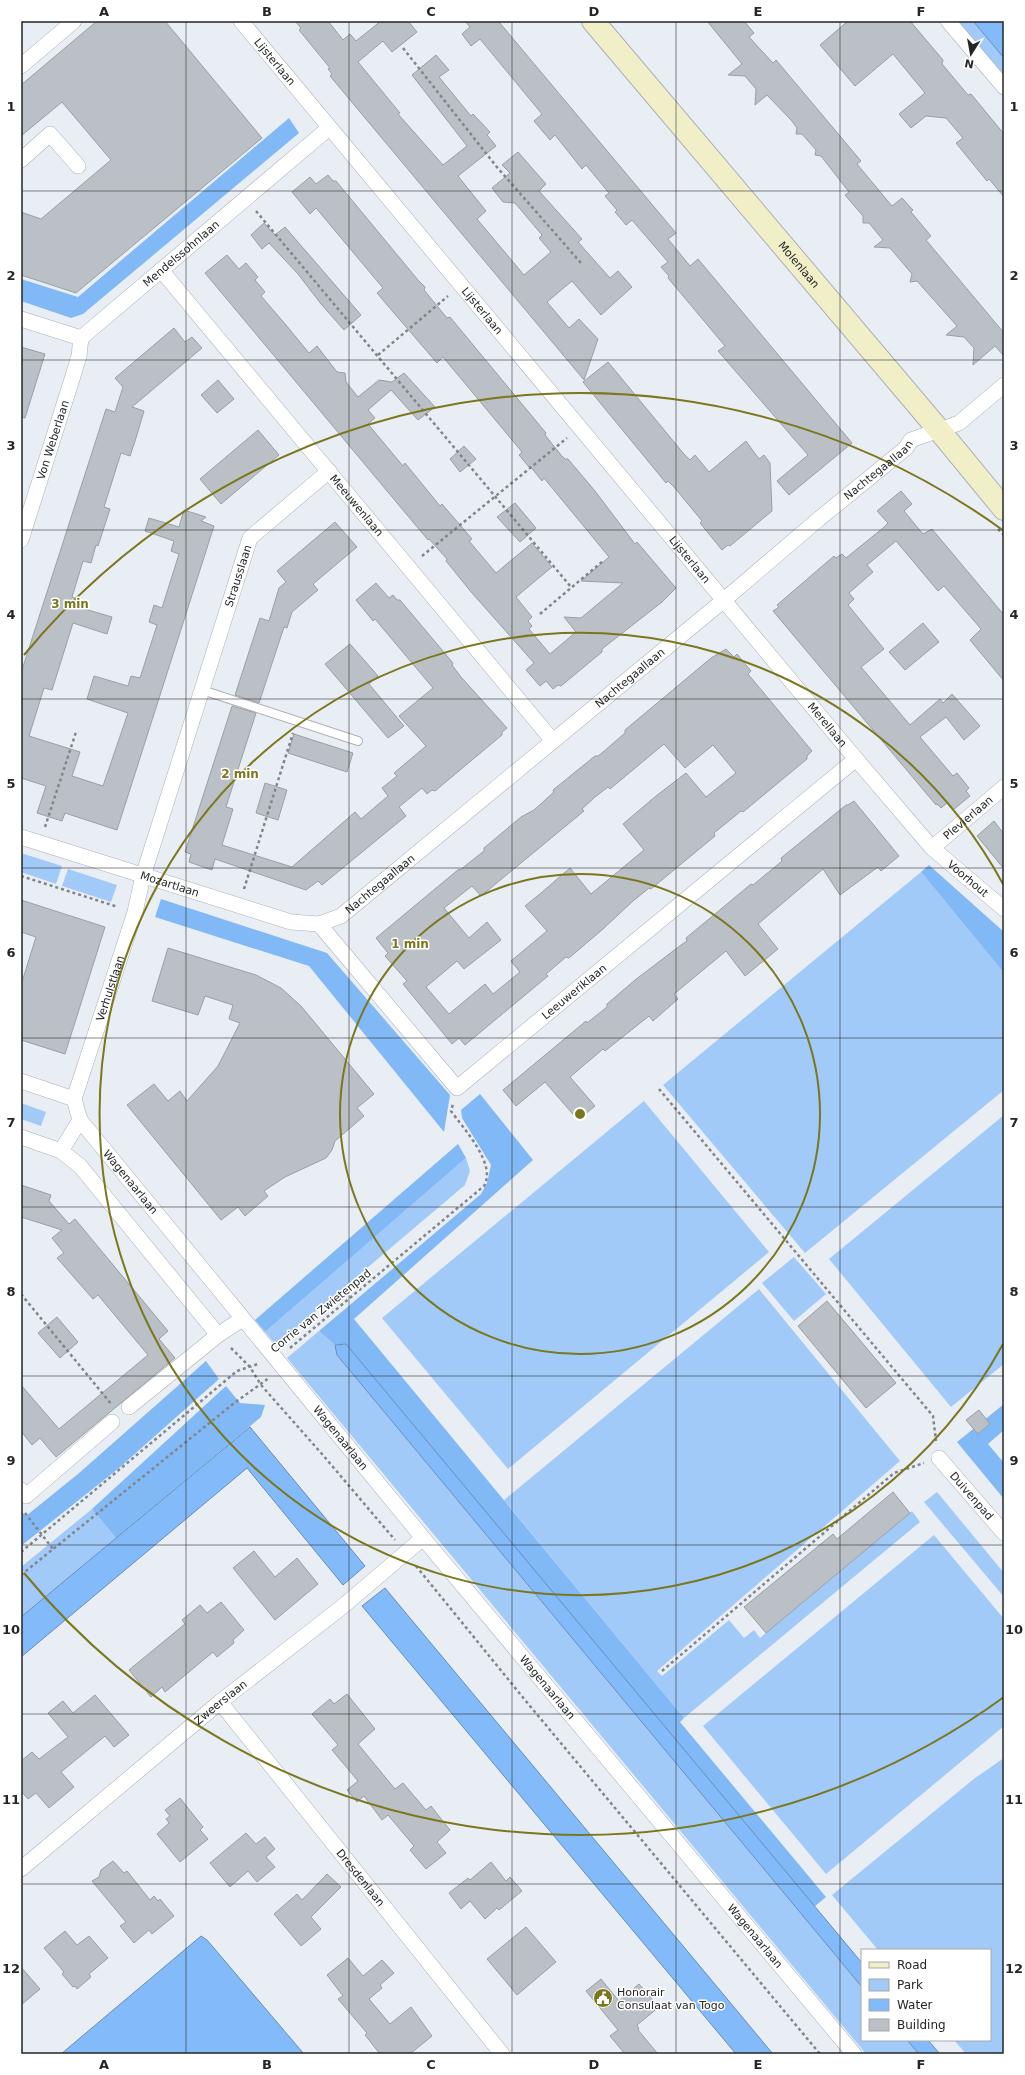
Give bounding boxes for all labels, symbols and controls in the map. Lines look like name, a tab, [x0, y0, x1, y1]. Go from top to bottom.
text: A	[99, 4, 109, 19]
text: B	[262, 4, 272, 19]
text: C	[426, 4, 436, 19]
text: D	[589, 4, 600, 19]
text: E	[754, 4, 762, 19]
text: F	[917, 4, 925, 19]
north arrow	[951, 34, 991, 74]
street label: Lijsterlaan	[252, 36, 298, 88]
text: N	[963, 56, 975, 71]
text: 1	[6, 99, 16, 114]
text: 1	[1009, 99, 1019, 114]
street label: Mendelssohnlaan	[140, 217, 222, 289]
street label: Molenlaan	[776, 239, 822, 290]
text: 2	[6, 268, 16, 283]
text: 2	[1009, 268, 1019, 283]
street label: Lijsterlaan	[459, 284, 506, 337]
street label: Von Weberlaan	[34, 398, 71, 481]
text: 3	[6, 438, 16, 453]
street label: Nachtegaallaan	[841, 438, 916, 502]
text: 3	[1009, 438, 1019, 453]
street label: Meeuwenlaan	[327, 472, 386, 539]
street label: Lijsterlaan	[666, 533, 713, 586]
street label: Strausslaan	[222, 543, 254, 609]
text: 3 min	[51, 597, 89, 611]
text: 4	[6, 607, 16, 622]
text: 4	[1009, 607, 1019, 622]
street label: Nachtegaallaan	[592, 645, 667, 710]
street label: Merellaan	[805, 700, 850, 750]
text: 2 min	[221, 767, 259, 781]
text: 5	[6, 776, 16, 791]
text: 5	[1009, 776, 1019, 791]
street label: Plevierlaan	[940, 793, 995, 842]
street label: Nachtegaallaan	[343, 851, 417, 916]
street label: Voorhout	[945, 858, 992, 900]
street label: Mozartlaan	[139, 868, 201, 899]
text: 1 min	[391, 937, 429, 951]
text: 6	[6, 945, 16, 960]
text: 6	[1009, 945, 1019, 960]
street label: Verhulstlaan	[93, 954, 127, 1023]
street label: Leeuweriklaan	[539, 961, 609, 1022]
centre of rings	[573, 1107, 587, 1121]
text: 7	[6, 1115, 16, 1130]
text: 7	[1009, 1115, 1019, 1130]
street label: Wagenaarlaan	[101, 1147, 161, 1217]
street label: Corrie van Zwietenpad	[268, 1266, 374, 1356]
text: 8	[6, 1284, 16, 1299]
text: 8	[1009, 1284, 1019, 1299]
street label: Wagenaarlaan	[311, 1403, 371, 1472]
text: 9	[6, 1453, 16, 1468]
text: 9	[1009, 1453, 1019, 1468]
street label: Duivenpad	[947, 1469, 996, 1523]
text: 10	[2, 1622, 20, 1637]
text: 10	[1005, 1622, 1023, 1637]
street label: Wagenaarlaan	[517, 1653, 578, 1722]
street label: Zweerslaan	[192, 1677, 249, 1727]
text: 11	[2, 1792, 20, 1807]
text: 11	[1005, 1792, 1023, 1807]
street label: Dresdenlaan	[334, 1846, 388, 1909]
street label: Wagenaarlaan	[725, 1901, 786, 1970]
legend	[861, 1949, 991, 2041]
text: Road	[897, 1958, 927, 1972]
text: 12	[2, 1961, 20, 1976]
text: 12	[1005, 1961, 1023, 1976]
text: Park	[897, 1978, 923, 1992]
place label: Honorair Consulaat van Togo	[617, 1986, 725, 2012]
public building icon: Honorair Consulaat van Togo	[592, 1987, 614, 2009]
text: Water	[897, 1998, 933, 2012]
text: Building	[897, 2018, 946, 2032]
text: A	[99, 2057, 109, 2072]
text: B	[262, 2057, 272, 2072]
text: C	[426, 2057, 436, 2072]
text: D	[589, 2057, 600, 2072]
text: E	[754, 2057, 762, 2072]
text: F	[917, 2057, 925, 2072]

